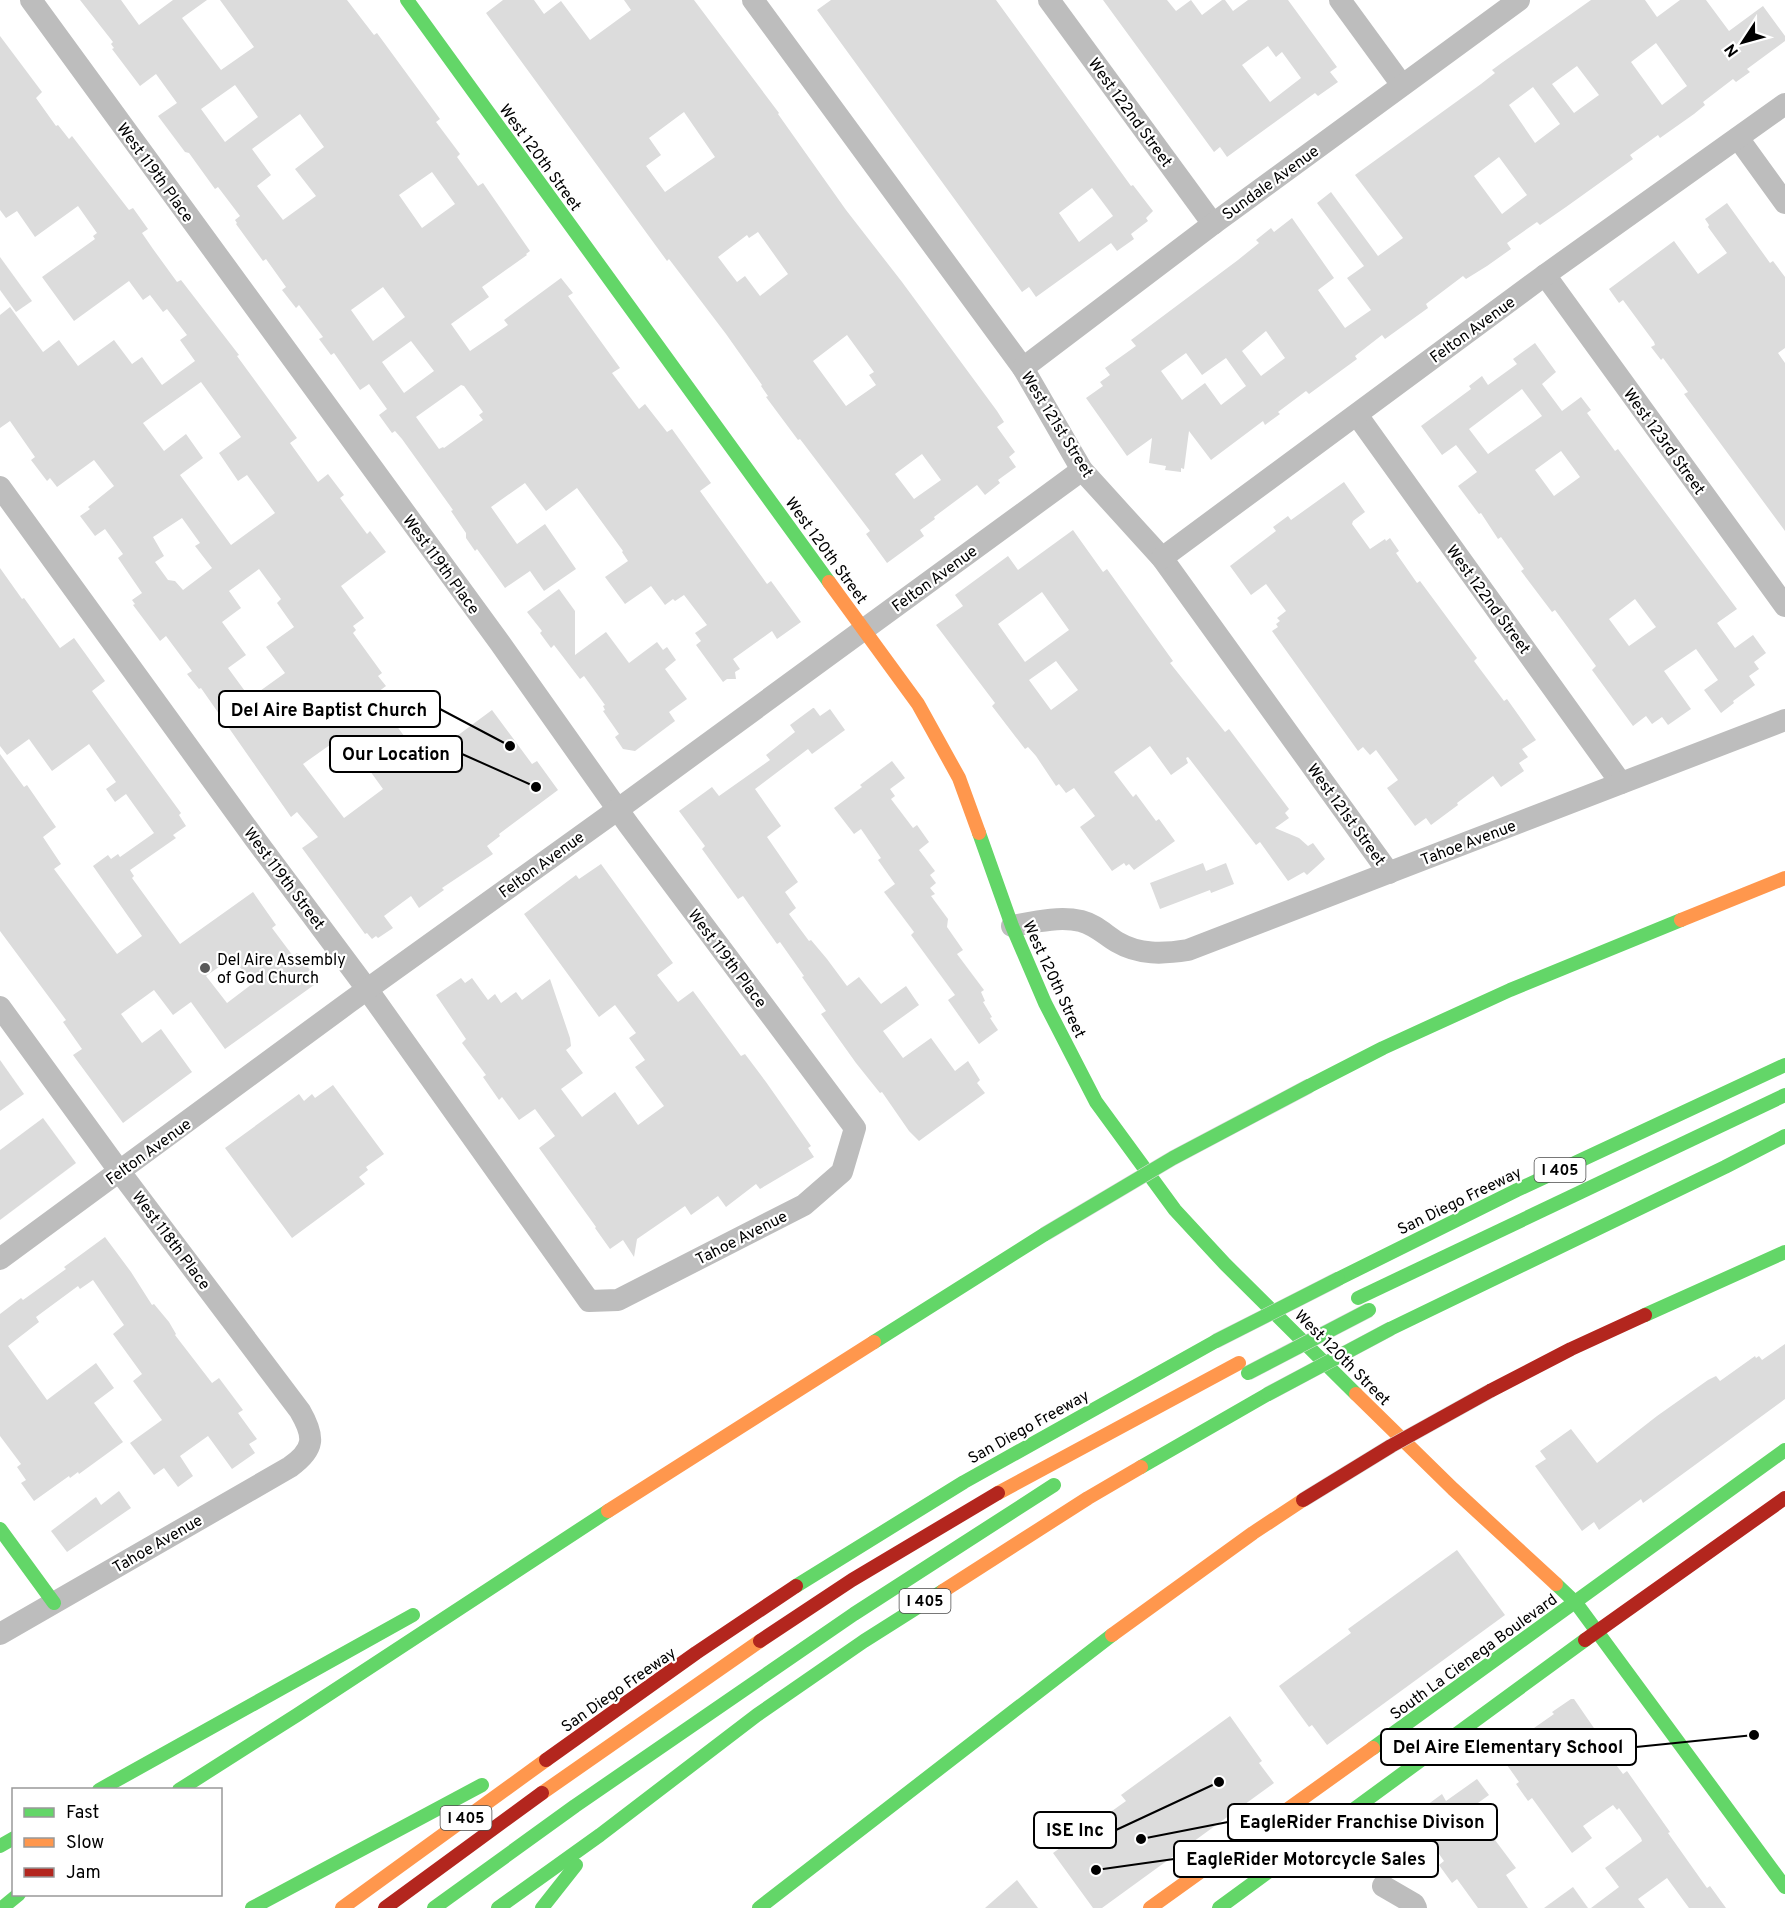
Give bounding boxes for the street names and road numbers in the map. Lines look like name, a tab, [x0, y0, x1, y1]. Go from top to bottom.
street label: West 122nd Street	[1083, 55, 1176, 172]
street label: West 120th Street	[494, 101, 585, 216]
street label: West 119th Place	[112, 119, 197, 227]
street label: Sundale Avenue	[1219, 142, 1323, 225]
street label: Felton Avenue	[1426, 293, 1520, 368]
street label: West 121st Street	[1016, 368, 1097, 482]
street label: West 123rd Street	[1618, 385, 1709, 499]
street label: West 120th Street	[780, 494, 871, 609]
street label: West 119th Place	[398, 511, 483, 619]
street label: Felton Avenue	[888, 542, 982, 617]
street label: West 122nd Street	[1441, 542, 1534, 659]
street label: West 121st Street	[1302, 760, 1389, 870]
street label: Tahoe Avenue	[1418, 817, 1519, 871]
street label: West 119th Street	[238, 824, 328, 934]
street label: Felton Avenue	[495, 828, 589, 903]
street label: West 119th Place	[683, 906, 770, 1012]
street label: West 120th Street	[1017, 918, 1089, 1042]
street label: Felton Avenue	[102, 1115, 196, 1190]
road number: I 405	[1534, 1158, 1586, 1182]
street label: San Diego Freeway	[1395, 1163, 1525, 1240]
street label: West 118th Place	[127, 1188, 214, 1294]
street label: Tahoe Avenue	[693, 1207, 791, 1270]
street label: West 120th Street	[1290, 1306, 1394, 1410]
street label: San Diego Freeway	[965, 1386, 1093, 1469]
street label: Tahoe Avenue	[110, 1511, 206, 1578]
road number: I 405	[900, 1589, 950, 1613]
street label: South La Cienega Boulevard	[1387, 1590, 1562, 1725]
street label: San Diego Freeway	[558, 1644, 680, 1738]
road number: I 405	[440, 1806, 492, 1830]

